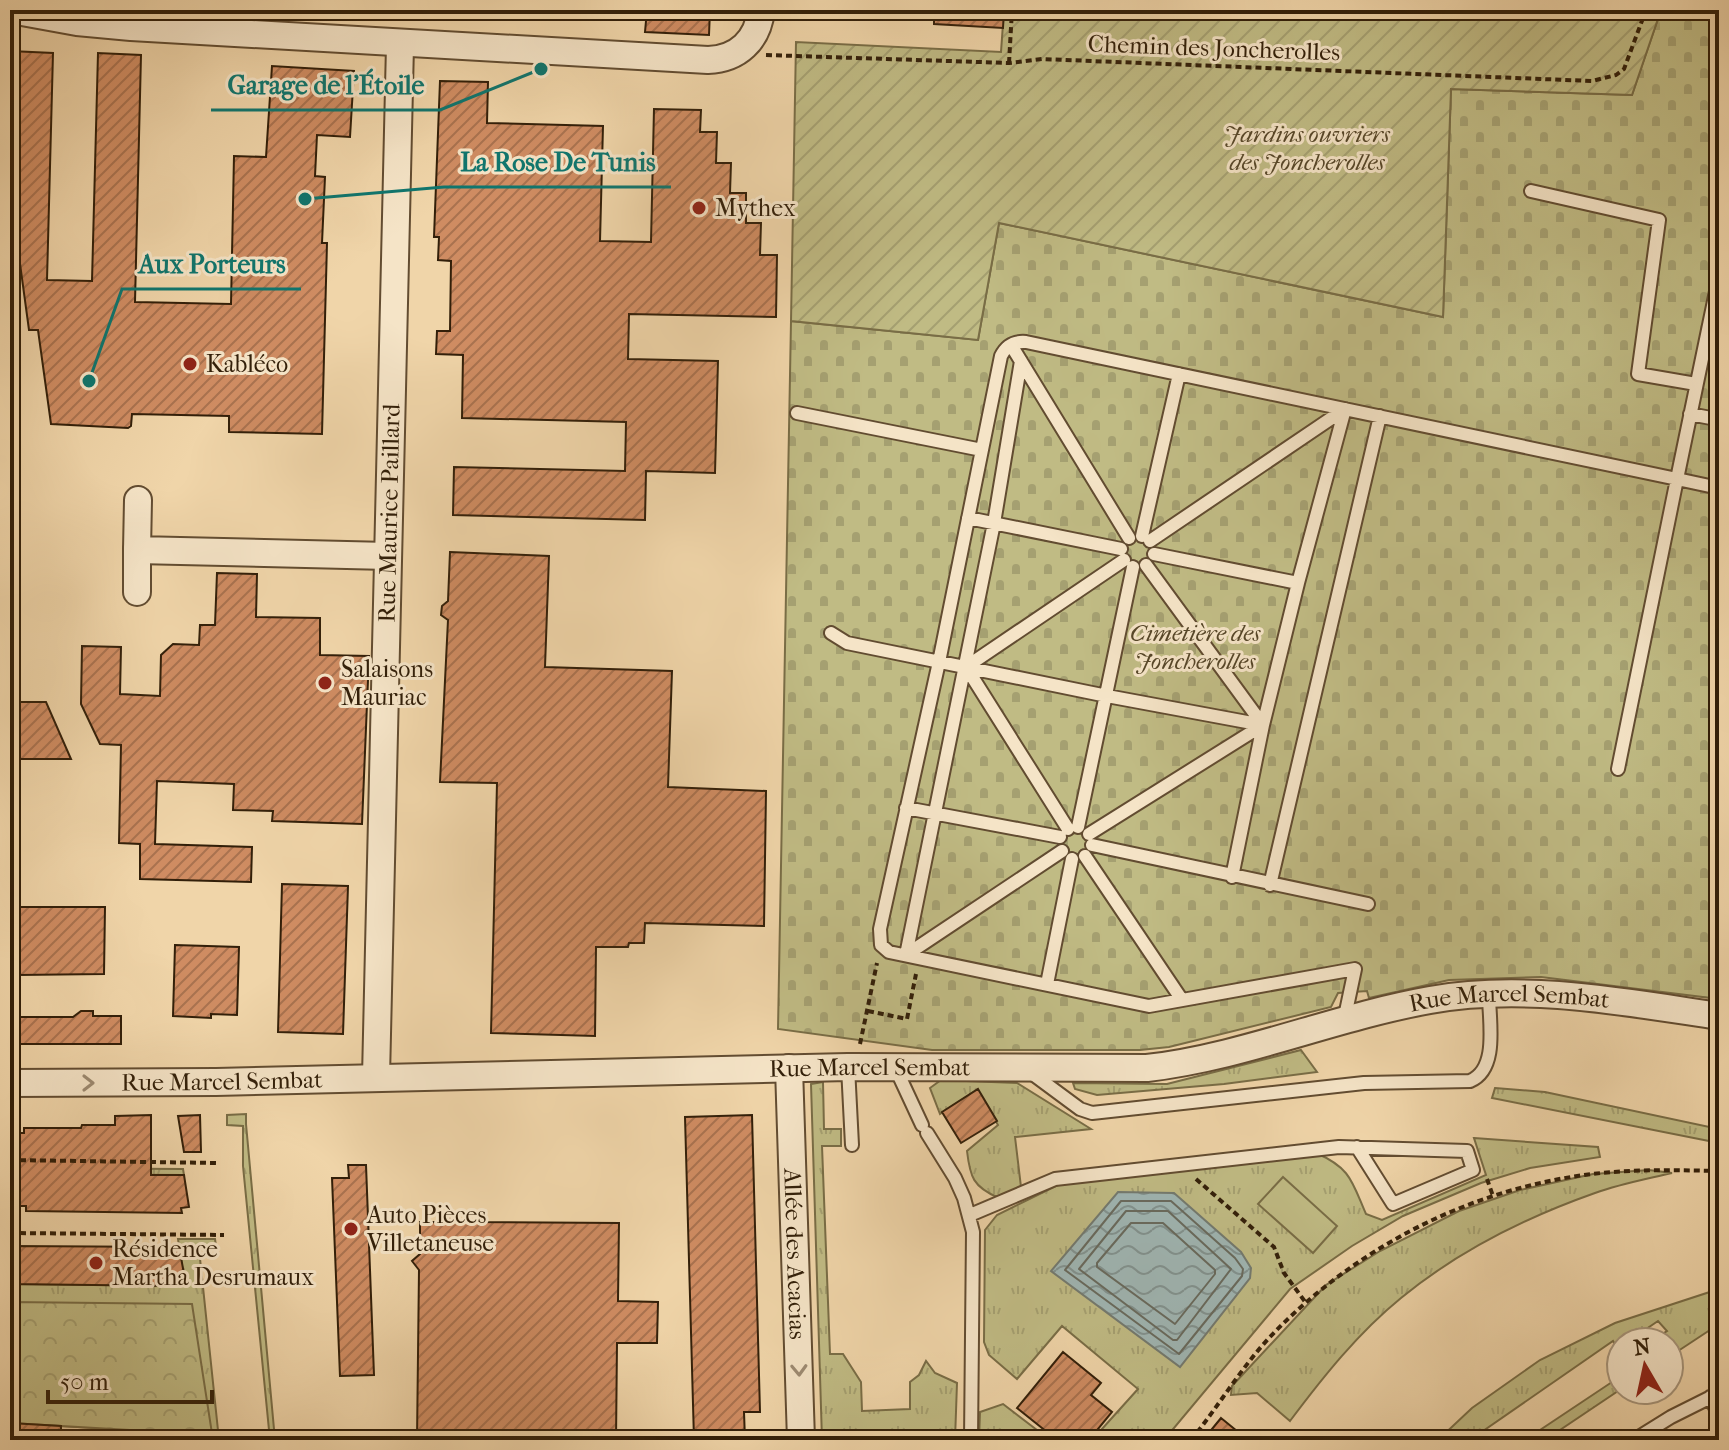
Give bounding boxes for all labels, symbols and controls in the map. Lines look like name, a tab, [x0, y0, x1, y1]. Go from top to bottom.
street label: Chemin des Joncherolles	[1087, 30, 1341, 66]
callout: Garage de l'Étoile	[211, 60, 440, 110]
text: Garage de l'Étoile	[228, 68, 425, 101]
park label: Jardins ouvriers des Joncherolles	[1224, 120, 1391, 176]
callout: La Rose De Tunis	[444, 137, 671, 187]
text: La Rose De Tunis	[460, 147, 656, 178]
place label: Mythex	[715, 194, 796, 222]
marker: Mythex	[690, 199, 708, 217]
callout: Aux Porteurs	[122, 239, 301, 289]
text: Aux Porteurs	[136, 249, 286, 280]
place label: Kabléco	[206, 350, 288, 378]
marker: Kabléco	[181, 355, 199, 373]
street label: Rue Maurice Paillard	[373, 403, 406, 623]
park label: Cimetière des Joncherolles	[1130, 619, 1261, 675]
place label: Salaisons Mauriac	[341, 655, 433, 711]
marker: Salaisons Mauriac	[316, 674, 334, 692]
street label: Rue Marcel Sembat	[1406, 979, 1612, 1018]
street label: Rue Marcel Sembat	[769, 1053, 971, 1083]
street label: Rue Marcel Sembat	[121, 1065, 323, 1096]
one-way arrow	[82, 1074, 95, 1092]
street label: Allée des Acacias	[778, 1167, 812, 1340]
place label: Auto Pièces Villetaneuse	[366, 1201, 494, 1257]
marker: Auto Pièces Villetaneuse	[342, 1220, 360, 1238]
place label: Résidence Martha Desrumaux	[112, 1235, 314, 1291]
marker: Résidence Martha Desrumaux	[87, 1254, 105, 1272]
north arrow	[1605, 1326, 1685, 1406]
text: N	[1632, 1333, 1653, 1361]
scale bar	[48, 1354, 212, 1404]
one-way arrow	[790, 1364, 807, 1377]
text: 50 m	[60, 1368, 109, 1396]

